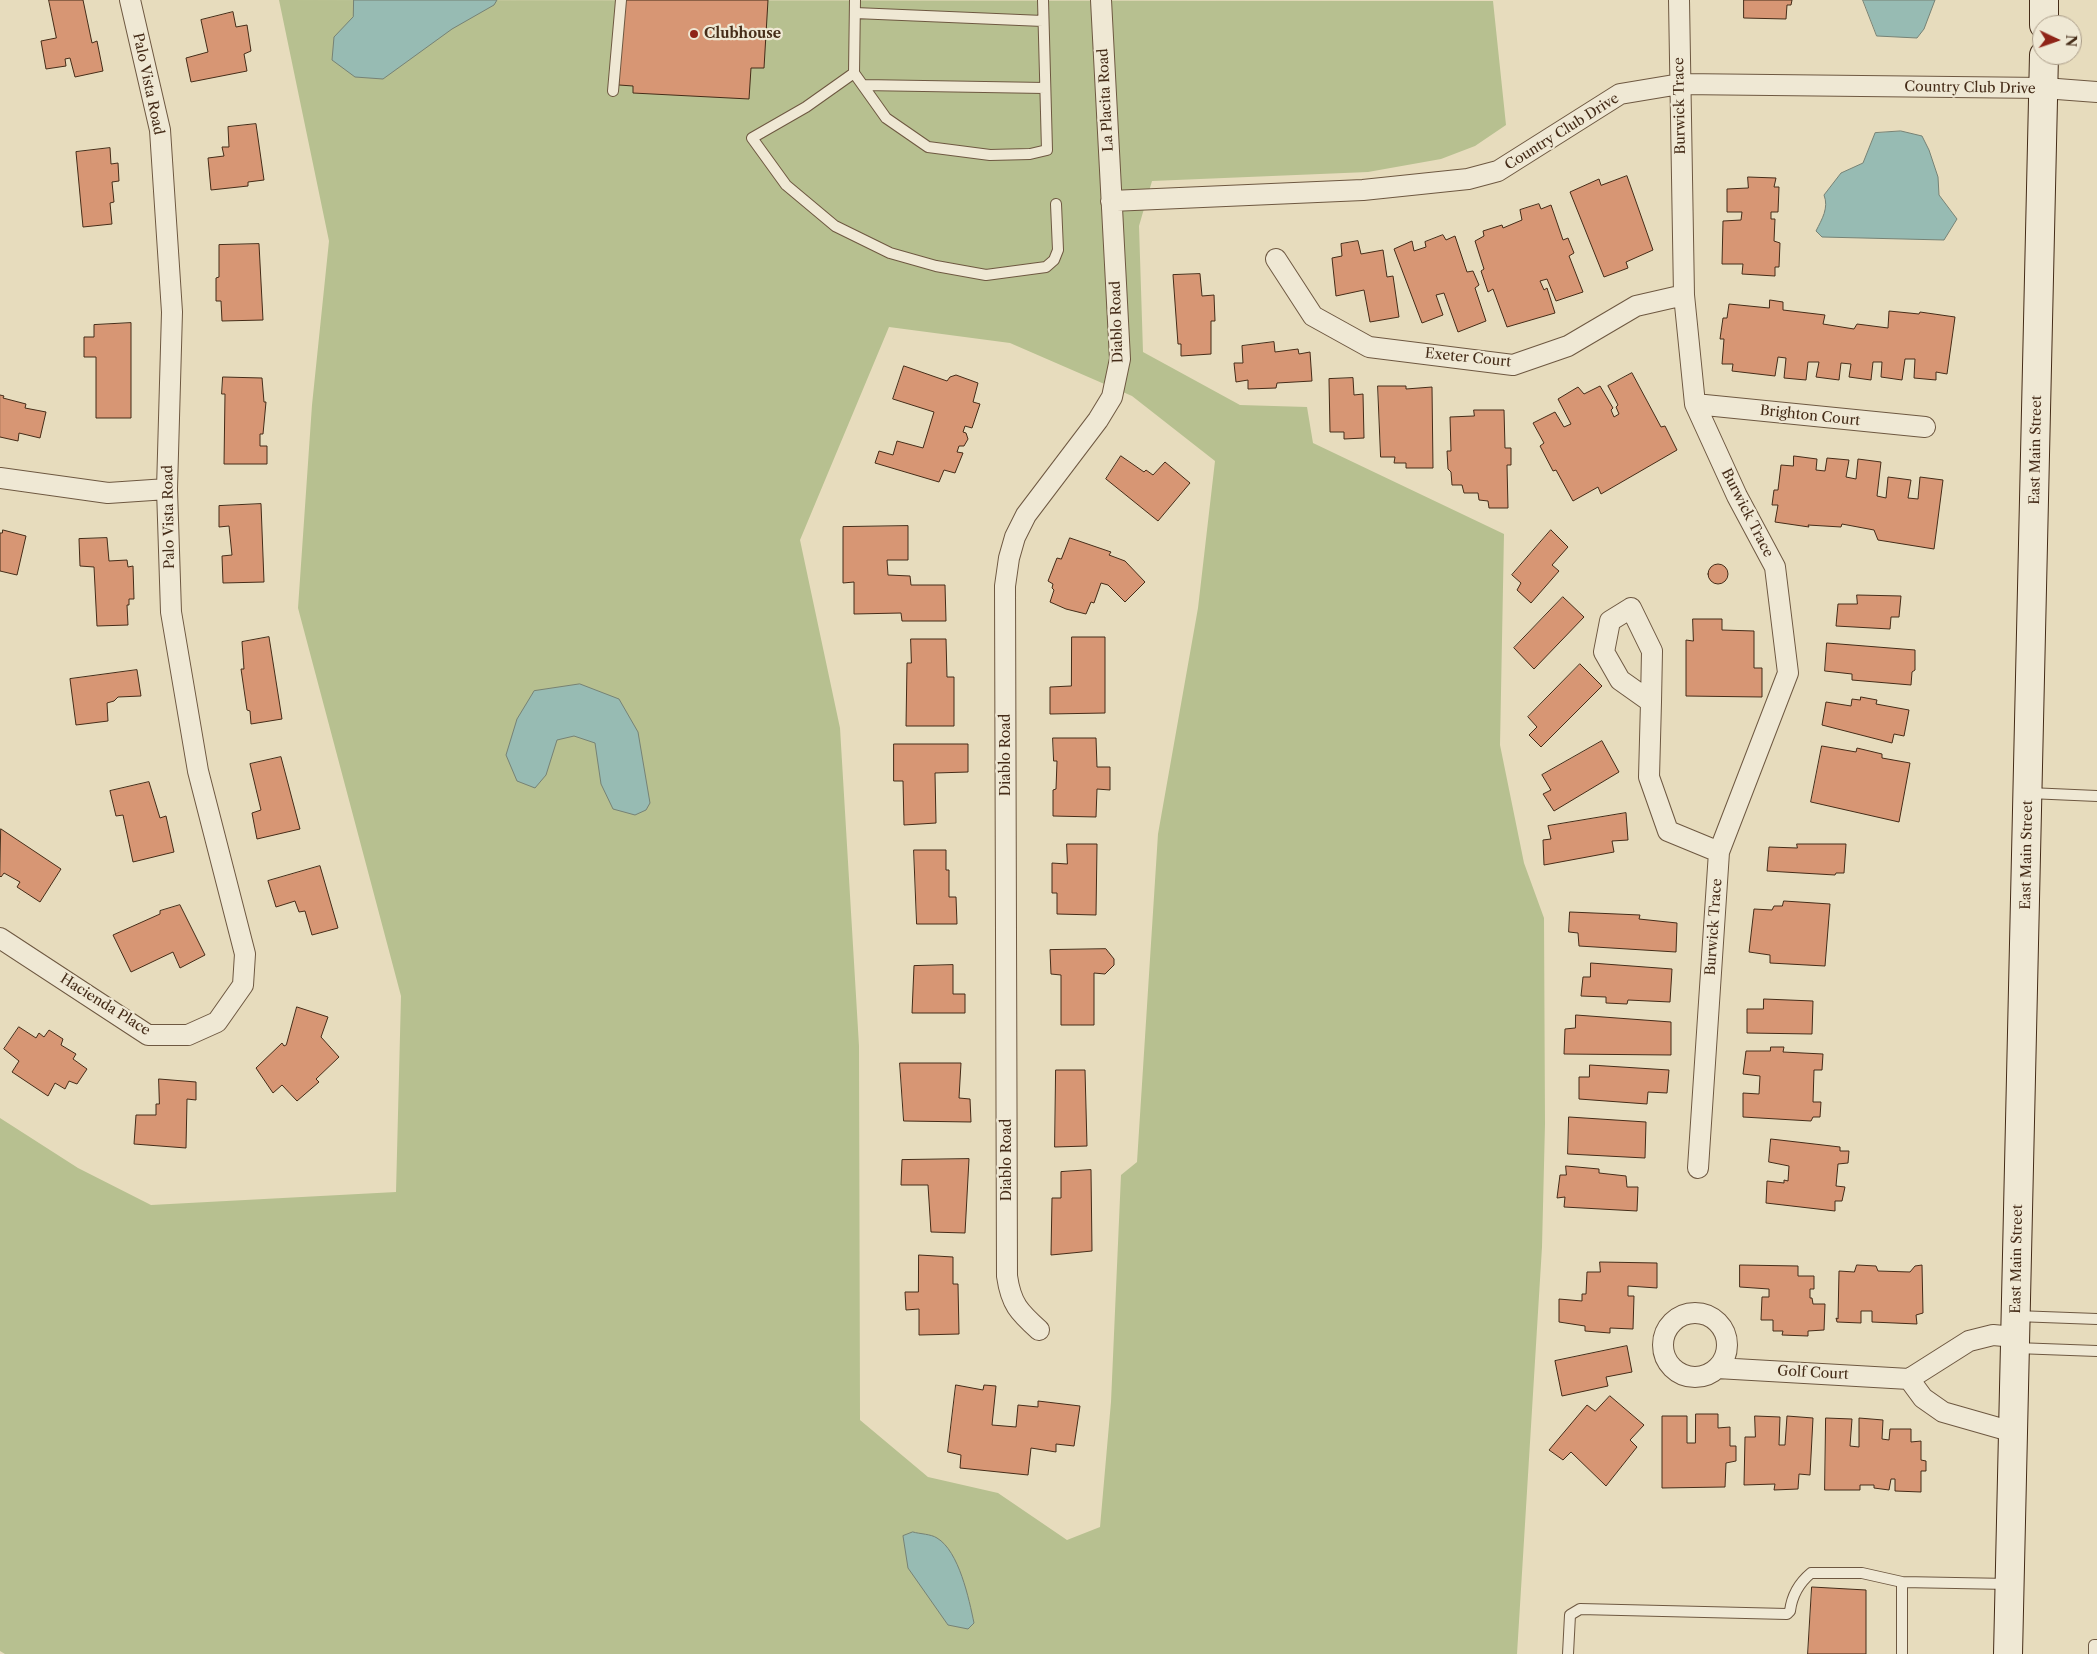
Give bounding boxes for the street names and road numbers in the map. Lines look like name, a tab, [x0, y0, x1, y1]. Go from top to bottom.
street label: Palo Vista Road	[129, 31, 167, 137]
street label: La Placita Road	[1095, 48, 1117, 152]
street label: Burwick Trace	[1671, 57, 1689, 155]
street label: Country Club Drive	[1904, 78, 2036, 98]
street label: Country Club Drive	[1502, 90, 1622, 174]
street label: Diablo Road	[1107, 280, 1127, 364]
street label: Exeter Court	[1424, 345, 1512, 371]
street label: East Main Street	[2027, 395, 2045, 505]
street label: Brighton Court	[1759, 402, 1861, 430]
street label: Palo Vista Road	[160, 465, 178, 569]
street label: Burwick Trace	[1717, 466, 1777, 560]
street label: Diablo Road	[998, 714, 1014, 796]
street label: East Main Street	[2018, 800, 2036, 910]
street label: Burwick Trace	[1702, 878, 1726, 976]
street label: Hacienda Place	[57, 971, 153, 1039]
street label: Diablo Road	[999, 1119, 1015, 1201]
street label: East Main Street	[2008, 1204, 2026, 1314]
street label: Golf Court	[1777, 1363, 1849, 1383]

